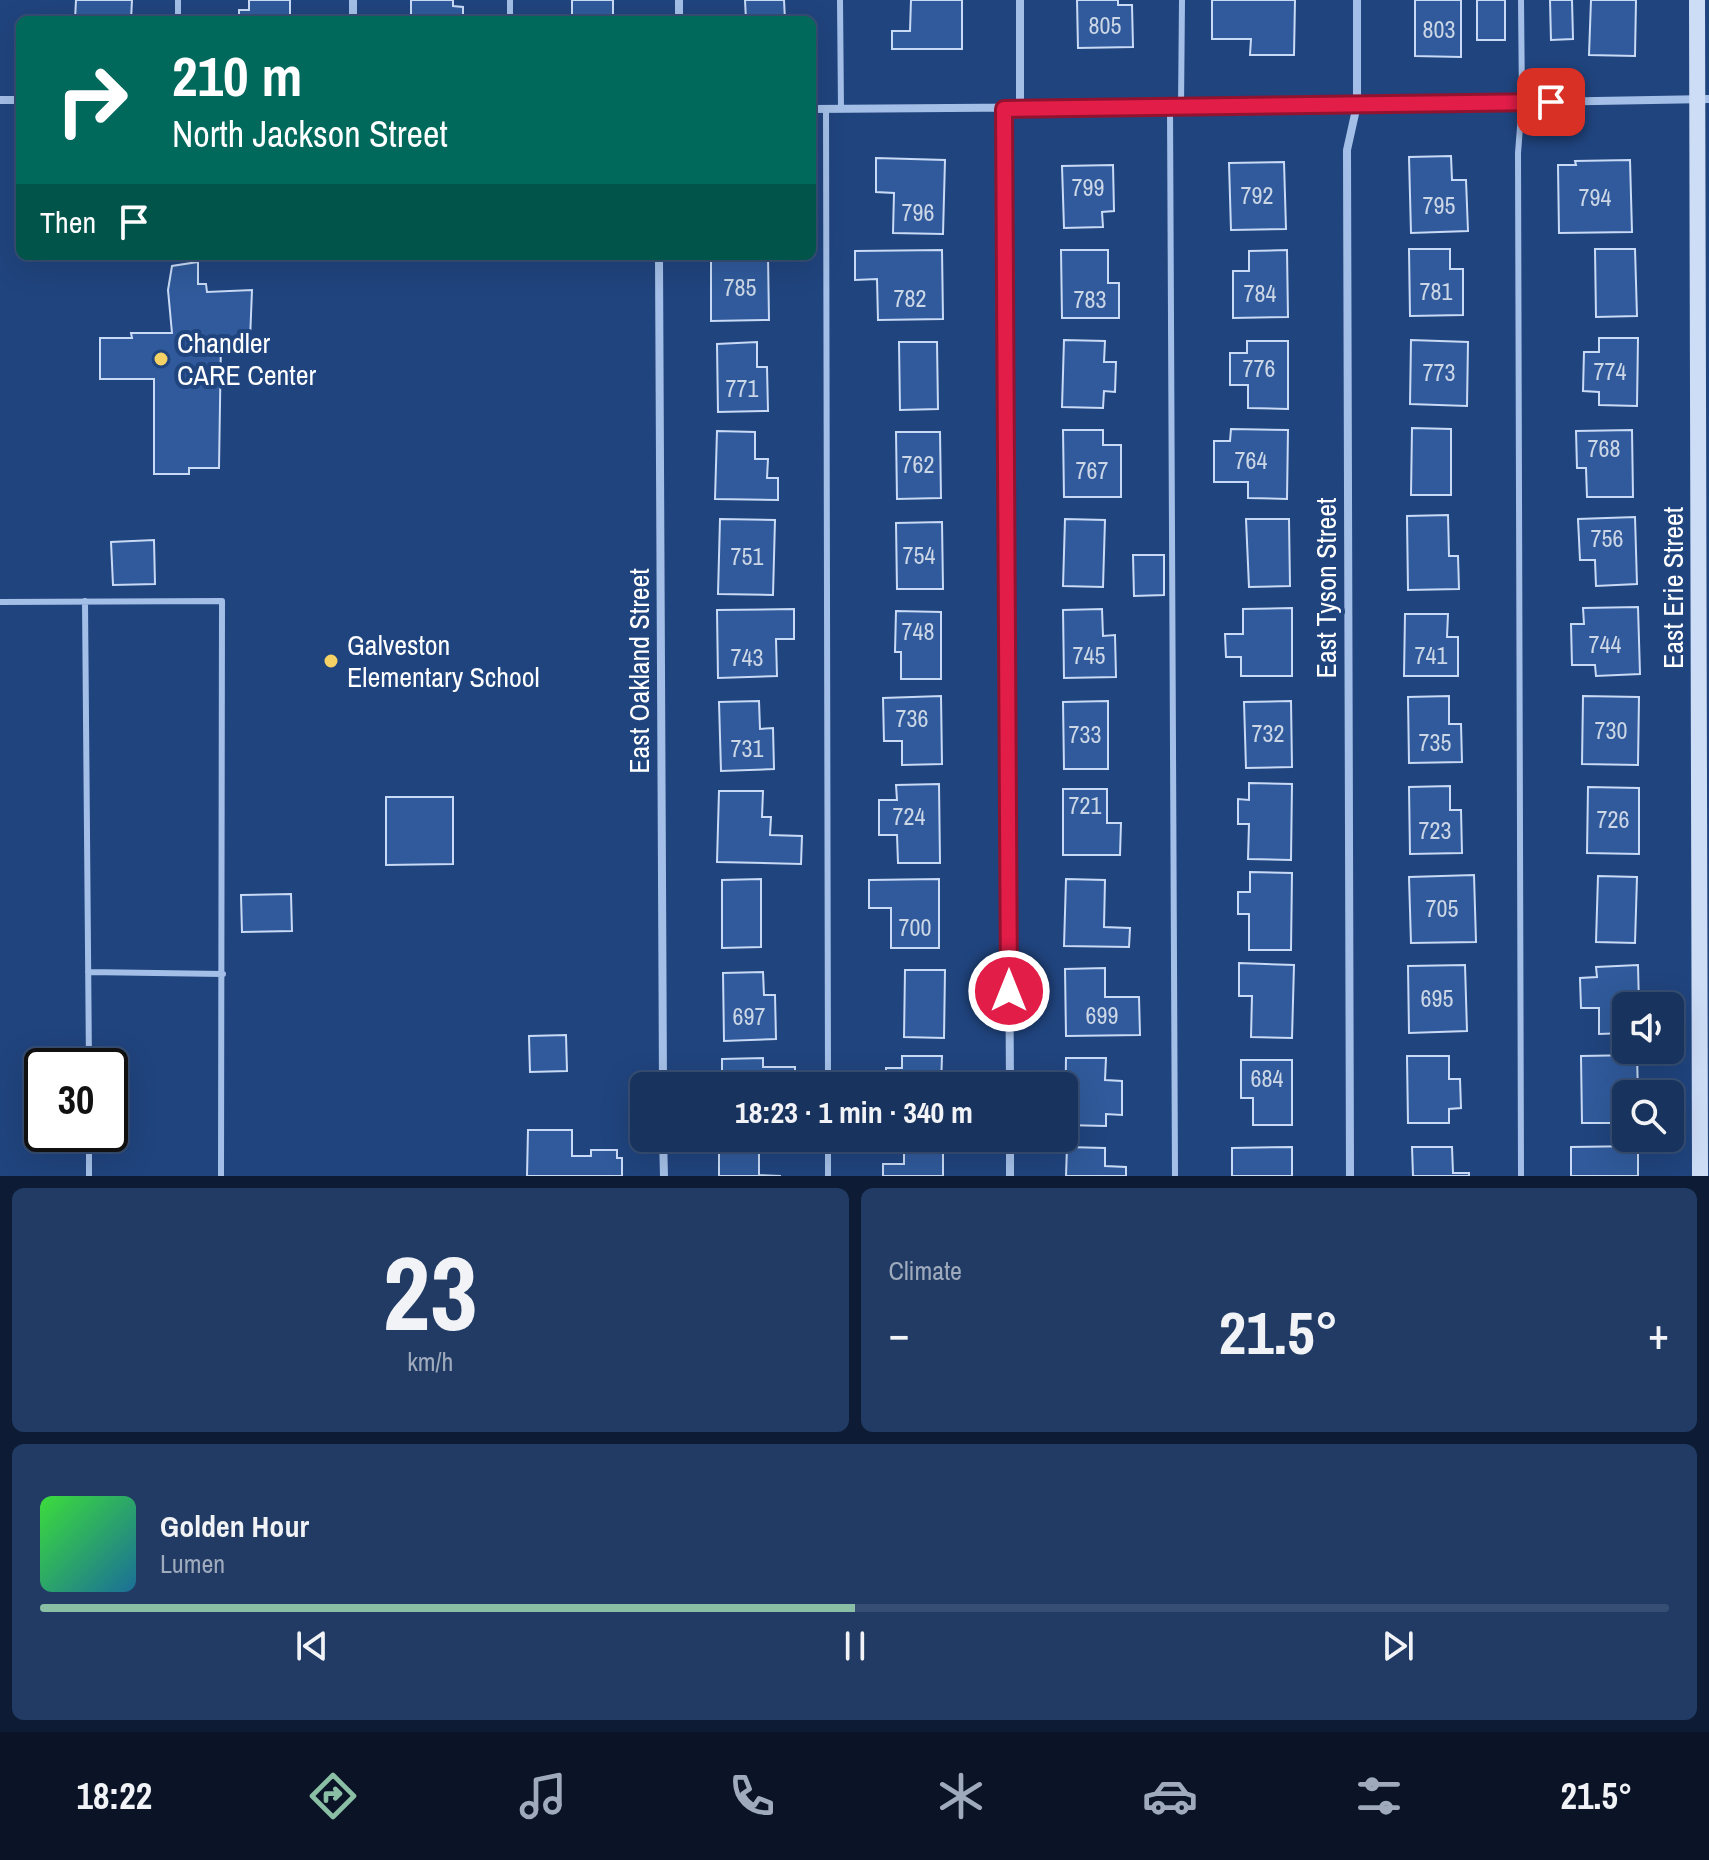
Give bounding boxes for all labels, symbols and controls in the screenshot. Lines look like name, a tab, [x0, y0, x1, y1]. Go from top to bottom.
house number: 805	[1089, 9, 1121, 41]
house number: 803	[1423, 13, 1455, 45]
text: 210 m	[172, 38, 302, 113]
icon: right	[40, 48, 144, 152]
pin	[1517, 68, 1585, 136]
icon: arrive	[1529, 80, 1573, 124]
text: North Jackson Street	[172, 110, 448, 158]
house number: 799	[1072, 171, 1104, 203]
house number: 792	[1241, 179, 1273, 211]
house number: 794	[1579, 181, 1611, 213]
house number: 795	[1423, 189, 1455, 221]
house number: 796	[902, 196, 934, 228]
icon: arrive	[112, 200, 156, 244]
text: Then	[40, 202, 96, 242]
house number: 785	[724, 271, 756, 303]
house number: 781	[1420, 275, 1452, 307]
house number: 784	[1244, 277, 1276, 309]
house number: 782	[894, 282, 926, 314]
house number: 783	[1074, 283, 1106, 315]
place label: Chandler CARE Center	[177, 324, 316, 394]
marker: Chandler CARE Center	[152, 350, 170, 368]
house number: 776	[1243, 352, 1275, 384]
house number: 774	[1594, 355, 1626, 387]
house number: 773	[1423, 356, 1455, 388]
house number: 771	[726, 372, 758, 404]
house number: 768	[1588, 432, 1620, 464]
house number: 764	[1235, 444, 1267, 476]
house number: 762	[902, 448, 934, 480]
house number: 767	[1076, 454, 1108, 486]
street label: East Tyson Street	[1307, 498, 1345, 678]
street label: East Erie Street	[1654, 507, 1692, 669]
house number: 756	[1591, 522, 1623, 554]
house number: 754	[903, 539, 935, 571]
house number: 751	[731, 540, 763, 572]
street label: East Oakland Street	[620, 568, 658, 774]
house number: 748	[902, 615, 934, 647]
place label: Galveston Elementary School	[347, 626, 540, 696]
house number: 744	[1589, 628, 1621, 660]
house number: 745	[1073, 639, 1105, 671]
house number: 741	[1415, 639, 1447, 671]
house number: 743	[731, 641, 763, 673]
marker: Galveston Elementary School	[322, 652, 340, 670]
house number: 736	[896, 702, 928, 734]
house number: 730	[1595, 714, 1627, 746]
house number: 732	[1252, 717, 1284, 749]
house number: 733	[1069, 718, 1101, 750]
house number: 735	[1419, 726, 1451, 758]
house number: 731	[731, 732, 763, 764]
house number: 721	[1069, 789, 1101, 821]
house number: 724	[893, 800, 925, 832]
house number: 726	[1597, 803, 1629, 835]
house number: 723	[1419, 814, 1451, 846]
house number: 705	[1426, 892, 1458, 924]
house number: 700	[899, 911, 931, 943]
position arrow	[967, 949, 1051, 1033]
house number: 695	[1421, 982, 1453, 1014]
map controls	[1612, 992, 1684, 1152]
button: sound	[1612, 992, 1684, 1064]
house number: 699	[1086, 999, 1118, 1031]
house number: 697	[733, 1000, 765, 1032]
speed limit sign: 30	[24, 1048, 128, 1152]
house number: 684	[1251, 1062, 1283, 1094]
button: search	[1612, 1080, 1684, 1152]
text: 18:23 · 1 min · 340 m	[735, 1092, 973, 1132]
text: 23	[383, 1222, 478, 1362]
text: Climate	[889, 1253, 962, 1288]
text: 21.5°	[1219, 1292, 1339, 1373]
text: −	[889, 1303, 910, 1363]
text: +	[1648, 1303, 1669, 1363]
text: km/h	[407, 1344, 453, 1379]
text: Golden Hour	[160, 1506, 309, 1546]
text: Lumen	[160, 1546, 225, 1581]
icon: previous	[290, 1624, 334, 1668]
icon: pause	[833, 1624, 877, 1668]
icon: next	[1376, 1624, 1420, 1668]
icon: directions	[305, 1768, 361, 1824]
icon: music	[515, 1768, 571, 1824]
icon: phone	[724, 1768, 780, 1824]
icon: climate	[933, 1768, 989, 1824]
icon: car	[1142, 1768, 1198, 1824]
icon: filters	[1351, 1768, 1407, 1824]
text: 18:22	[77, 1772, 152, 1820]
text: 21.5°	[1561, 1772, 1632, 1820]

